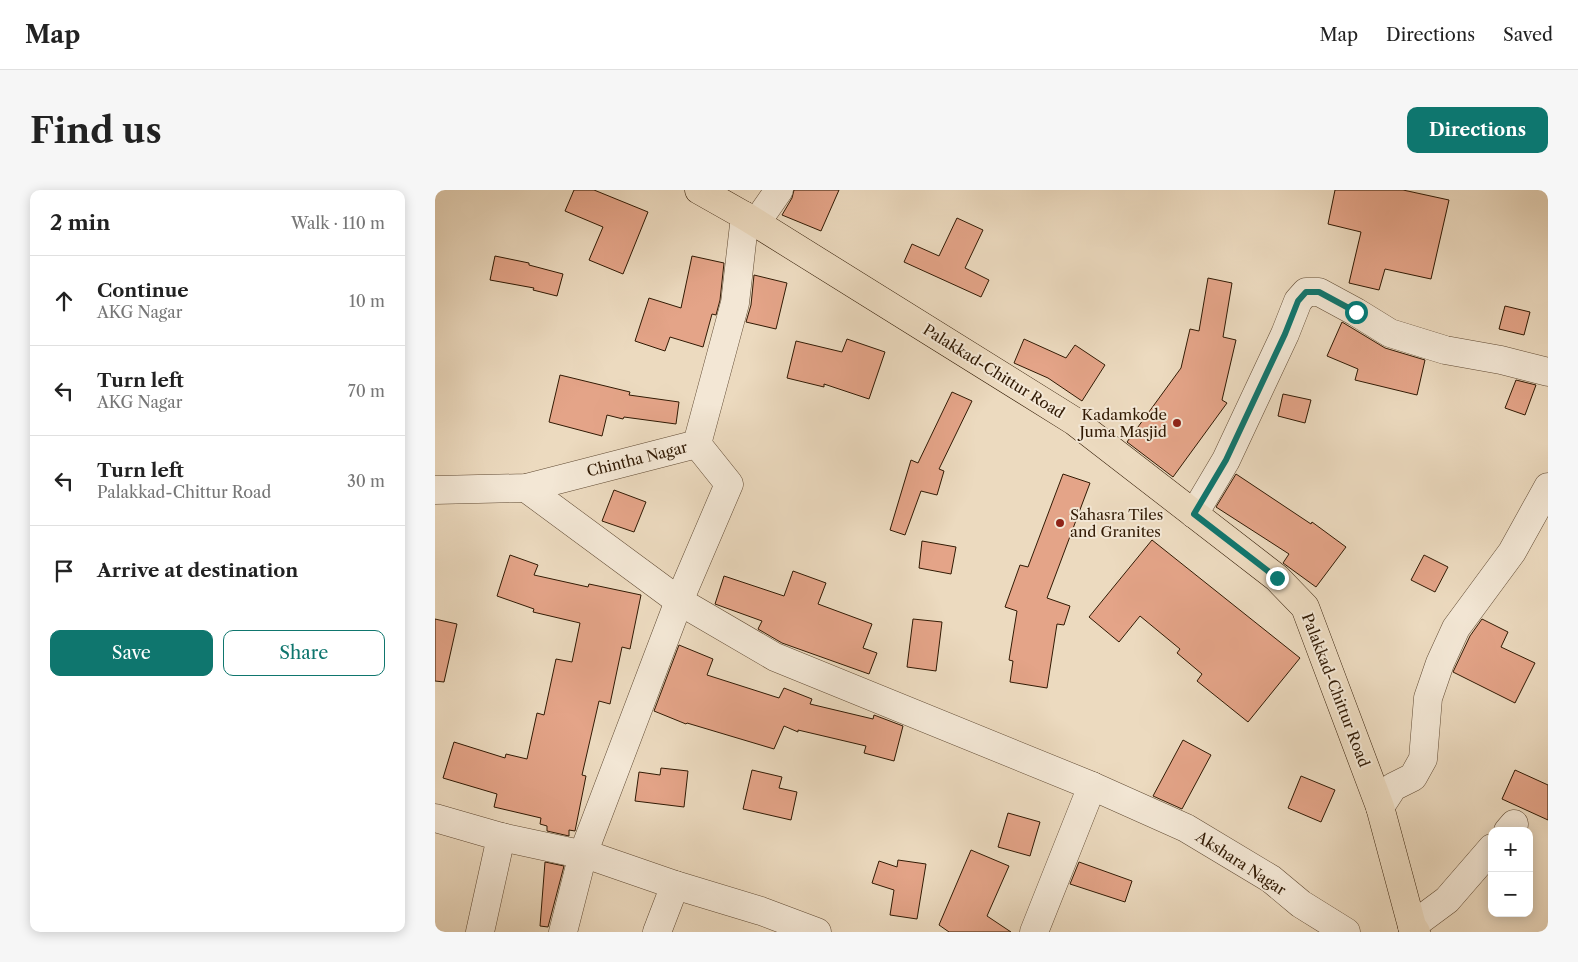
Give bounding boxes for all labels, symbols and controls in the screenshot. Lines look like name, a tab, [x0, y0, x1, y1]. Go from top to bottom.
text: Map	[25, 20, 80, 49]
text: Map	[1319, 24, 1358, 46]
text: Directions	[1386, 24, 1475, 46]
text: Saved	[1503, 24, 1553, 46]
button: Directions	[1407, 107, 1548, 153]
text: Find us	[30, 109, 162, 152]
text: 2 min	[50, 210, 110, 235]
text: Walk · 110 m	[291, 213, 385, 233]
text: Continue	[97, 279, 189, 302]
icon: ahead	[50, 287, 78, 315]
text: 10 m	[349, 291, 385, 311]
route start	[1345, 301, 1368, 324]
text: AKG Nagar	[97, 302, 182, 322]
street label: Palakkad-Chittur Road	[920, 320, 1068, 422]
text: Turn left	[97, 369, 184, 392]
icon: left	[50, 377, 78, 405]
text: 70 m	[348, 381, 385, 401]
text: AKG Nagar	[97, 392, 182, 412]
place label: Kadamkode Juma Masjid	[1077, 405, 1167, 441]
marker: Kadamkode Juma Masjid	[1171, 417, 1183, 429]
street label: Chintha Nagar	[585, 437, 690, 481]
text: Turn left	[97, 459, 184, 482]
icon: left	[50, 467, 78, 495]
text: 30 m	[347, 471, 385, 491]
text: Palakkad-Chittur Road	[97, 482, 271, 502]
place label: Sahasra Tiles and Granites	[1070, 505, 1163, 541]
marker: Sahasra Tiles and Granites	[1054, 517, 1066, 529]
icon: arrive	[50, 557, 78, 585]
text: Arrive at destination	[97, 559, 298, 582]
route end	[1266, 567, 1289, 590]
street label: Palakkad-Chittur Road	[1298, 610, 1374, 770]
button: Save	[50, 630, 213, 676]
button: Share	[223, 630, 385, 676]
street label: Akshara Nagar	[1192, 826, 1290, 900]
map controls	[1488, 827, 1533, 917]
button: +	[1488, 827, 1533, 872]
button: −	[1488, 872, 1533, 917]

